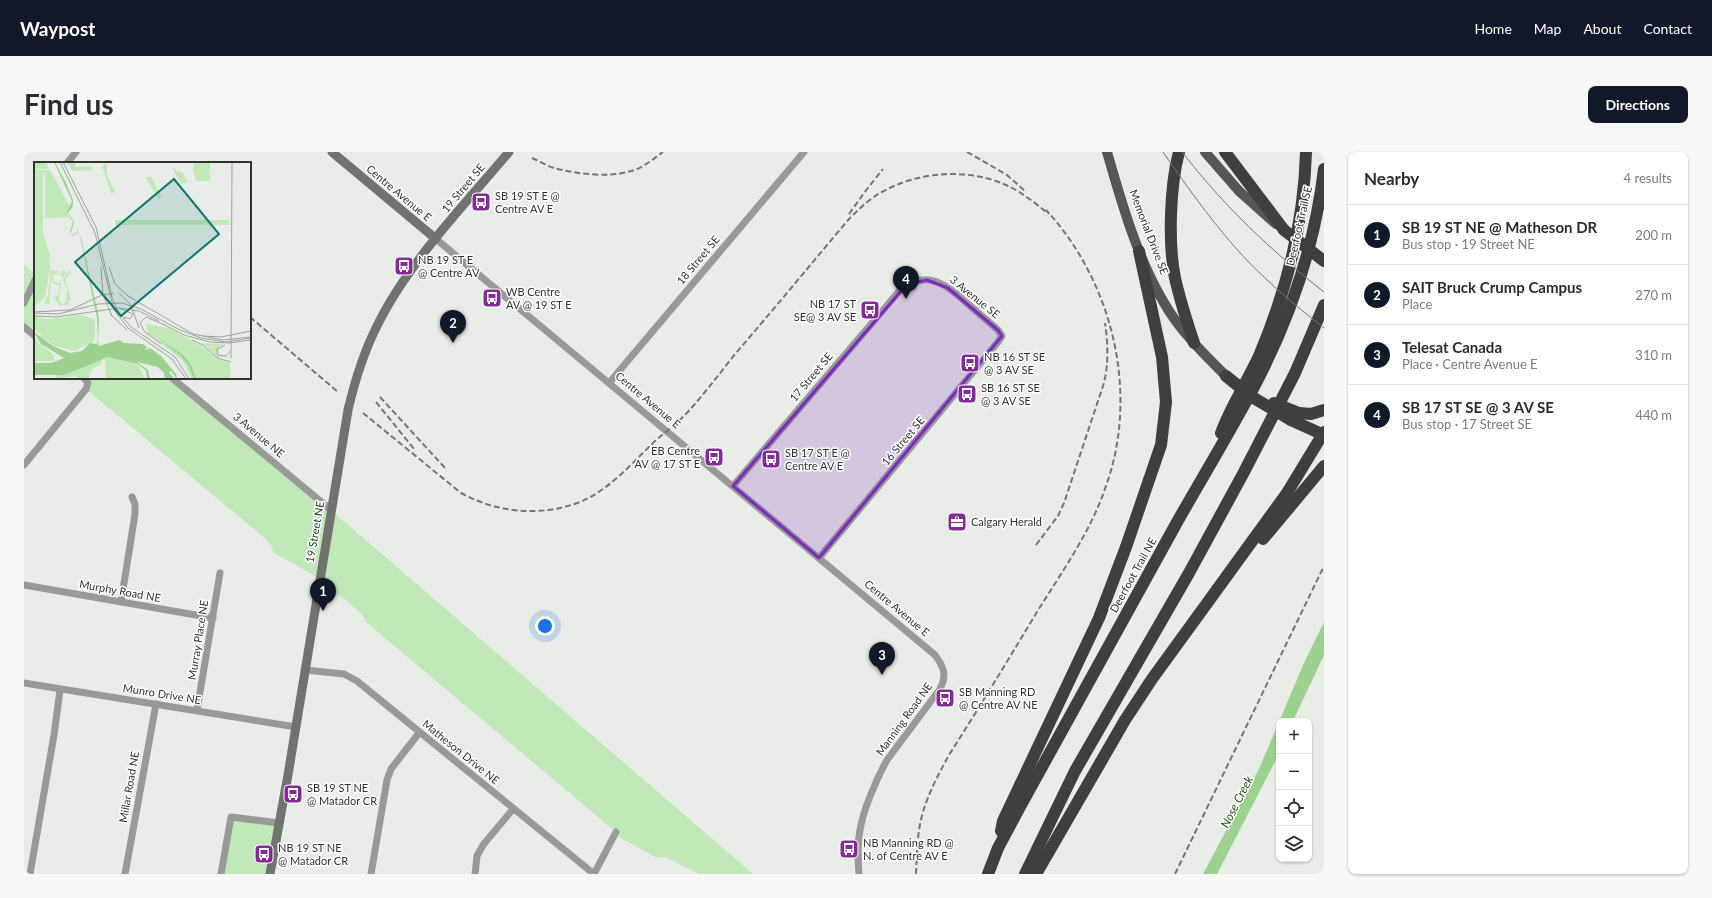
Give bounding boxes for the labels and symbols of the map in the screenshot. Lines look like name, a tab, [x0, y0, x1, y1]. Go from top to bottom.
street label: 19 Street SE	[438, 161, 487, 215]
inset map	[34, 162, 251, 379]
street label: Centre Avenue E	[364, 162, 434, 224]
street label: Deerfoot Trail SE	[1283, 185, 1314, 267]
street label: Memorial Drive SE	[1127, 187, 1172, 276]
place label: SB 19 ST E @ Centre AV E	[495, 189, 560, 215]
bus stop icon: SB 19 ST E @ Centre AV E	[470, 191, 492, 213]
street label: 18 Street SE	[673, 233, 722, 287]
place label: NB 19 ST E @ Centre AV	[418, 253, 480, 279]
bus stop icon: NB 19 ST E @ Centre AV	[393, 255, 415, 277]
pin: 4	[893, 266, 919, 299]
street label: 3 Avenue SE	[948, 273, 1003, 321]
place label: WB Centre AV @ 19 ST E	[506, 285, 572, 311]
bus stop icon: WB Centre AV @ 19 ST E	[481, 287, 503, 309]
place label: NB 17 ST SE@ 3 AV SE	[794, 297, 856, 323]
bus stop icon: NB 17 ST SE@ 3 AV SE	[859, 299, 881, 321]
pin: 2	[440, 310, 466, 343]
street label: 17 Street SE	[786, 350, 835, 404]
place label: NB 16 ST SE @ 3 AV SE	[984, 350, 1045, 376]
bus stop icon: NB 16 ST SE @ 3 AV SE	[959, 352, 981, 374]
street label: Centre Avenue E	[613, 369, 683, 431]
place label: SB 16 ST SE @ 3 AV SE	[981, 381, 1040, 407]
bus stop icon: SB 16 ST SE @ 3 AV SE	[956, 383, 978, 405]
street label: 3 Avenue NE	[231, 409, 288, 460]
street label: 16 Street SE	[878, 414, 927, 468]
place label: EB Centre AV @ 17 ST E	[634, 444, 700, 470]
bus stop icon: EB Centre AV @ 17 ST E	[703, 446, 725, 468]
place label: SB 17 ST E @ Centre AV E	[785, 446, 850, 472]
bus stop icon: SB 17 ST E @ Centre AV E	[760, 448, 782, 470]
street label: 19 Street NE	[303, 500, 326, 564]
office icon: Calgary Herald	[946, 511, 968, 533]
place label: Calgary Herald	[971, 515, 1042, 528]
street label: Deerfoot Trail NE	[1107, 535, 1159, 615]
street label: Murphy Road NE	[78, 577, 162, 604]
street label: Centre Avenue E	[862, 577, 932, 639]
pin: 1	[310, 578, 336, 611]
street label: Murray Place NE	[185, 599, 210, 681]
your location	[535, 616, 555, 636]
pin: 3	[869, 642, 895, 675]
street label: Manning Road NE	[873, 680, 934, 758]
street label: Munro Drive NE	[122, 681, 202, 706]
place label: SB Manning RD @ Centre AV NE	[959, 685, 1038, 711]
bus stop icon: SB Manning RD @ Centre AV NE	[934, 687, 956, 709]
street label: Matheson Drive NE	[420, 717, 502, 787]
street label: Millar Road NE	[116, 750, 141, 823]
water label: Nose Creek	[1217, 773, 1256, 830]
place label: SB 19 ST NE @ Matador CR	[307, 781, 377, 807]
bus stop icon: SB 19 ST NE @ Matador CR	[282, 783, 304, 805]
place label: NB Manning RD @ N. of Centre AV E	[863, 836, 954, 862]
bus stop icon: NB Manning RD @ N. of Centre AV E	[838, 838, 860, 860]
place label: NB 19 ST NE @ Matador CR	[278, 841, 348, 867]
bus stop icon: NB 19 ST NE @ Matador CR	[253, 843, 275, 865]

